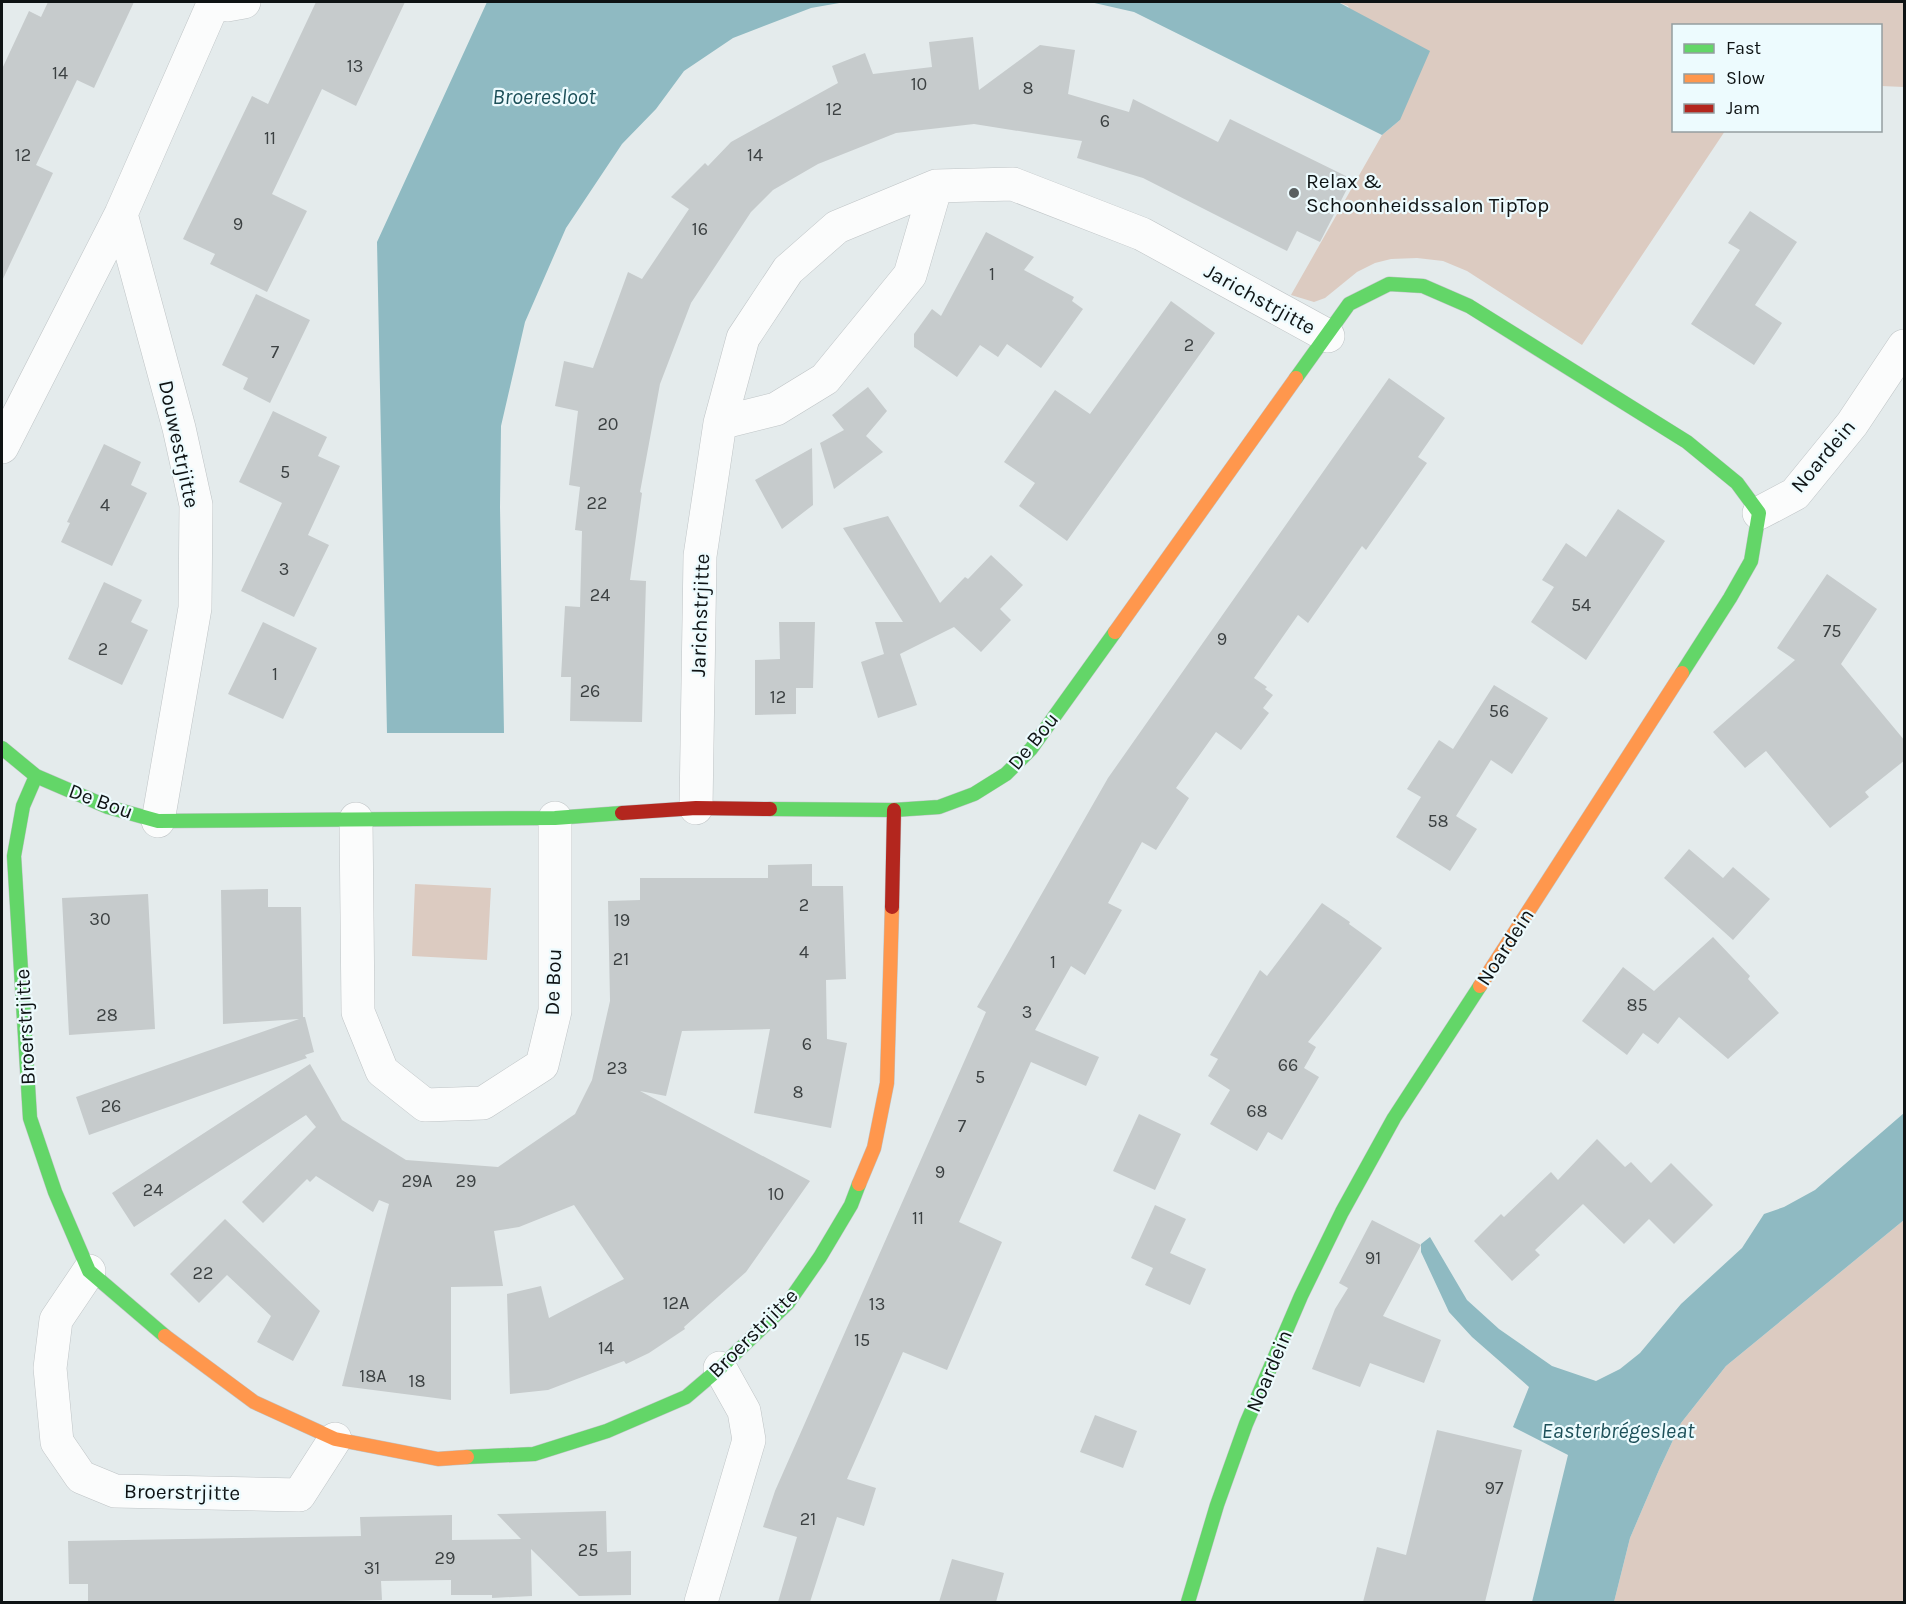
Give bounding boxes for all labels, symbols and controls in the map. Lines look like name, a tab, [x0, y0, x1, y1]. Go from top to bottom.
legend	[1672, 24, 1882, 132]
text: Fast	[1726, 37, 1761, 59]
house number: 13	[347, 55, 363, 77]
house number: 14	[52, 62, 68, 84]
text: Slow	[1726, 67, 1765, 89]
house number: 10	[911, 73, 927, 95]
house number: 8	[1022, 77, 1034, 99]
water label: Broeresloot	[492, 84, 596, 110]
text: Jam	[1726, 97, 1760, 119]
house number: 12	[826, 98, 842, 120]
house number: 6	[1100, 110, 1110, 132]
house number: 11	[264, 127, 276, 149]
house number: 12	[15, 144, 31, 166]
house number: 14	[747, 144, 763, 166]
place label: Relax & Schoonheidssalon TipTop	[1306, 169, 1549, 217]
marker: Relax & Schoonheidssalon TipTop	[1287, 186, 1301, 200]
house number: 9	[233, 213, 243, 235]
house number: 16	[692, 218, 708, 240]
street label: Jarichstrjitte	[1200, 259, 1320, 339]
house number: 1	[989, 263, 995, 285]
house number: 2	[1184, 334, 1194, 356]
house number: 7	[271, 341, 280, 363]
street label: Douwestrjitte	[154, 378, 204, 510]
house number: 20	[597, 413, 619, 435]
street label: Noardein	[1786, 415, 1860, 497]
house number: 5	[280, 461, 290, 483]
house number: 22	[587, 492, 607, 514]
house number: 4	[100, 494, 110, 516]
street label: Jarichstrjitte	[686, 553, 714, 677]
house number: 3	[279, 558, 289, 580]
house number: 24	[590, 584, 610, 606]
house number: 54	[1571, 594, 1591, 616]
house number: 75	[1823, 620, 1841, 642]
house number: 9	[1217, 628, 1227, 650]
house number: 2	[98, 638, 108, 660]
house number: 1	[272, 663, 278, 685]
house number: 26	[580, 680, 600, 702]
house number: 12	[770, 686, 786, 708]
house number: 56	[1489, 700, 1509, 722]
street label: De Bou	[1003, 707, 1063, 775]
street label: De Bou	[65, 778, 137, 824]
house number: 58	[1427, 810, 1449, 832]
house number: 2	[799, 894, 809, 916]
street label: Noardein	[1471, 904, 1539, 990]
house number: 30	[89, 908, 111, 930]
house number: 19	[614, 909, 630, 931]
house number: 4	[799, 941, 809, 963]
street label: De Bou	[540, 948, 566, 1016]
house number: 21	[613, 948, 629, 970]
house number: 1	[1050, 951, 1056, 973]
street label: Broerstrjitte	[10, 968, 40, 1086]
house number: 85	[1626, 994, 1648, 1016]
house number: 3	[1022, 1001, 1032, 1023]
house number: 28	[96, 1004, 118, 1026]
house number: 6	[802, 1033, 812, 1055]
house number: 66	[1278, 1054, 1298, 1076]
house number: 23	[606, 1057, 628, 1079]
house number: 5	[975, 1066, 985, 1088]
house number: 8	[792, 1081, 804, 1103]
house number: 26	[101, 1095, 121, 1117]
house number: 68	[1246, 1100, 1268, 1122]
house number: 7	[958, 1115, 967, 1137]
house number: 9	[935, 1161, 945, 1183]
house number: 29A	[401, 1170, 433, 1192]
house number: 29	[456, 1170, 476, 1192]
house number: 24	[143, 1179, 163, 1201]
house number: 10	[768, 1183, 784, 1205]
house number: 11	[912, 1207, 924, 1229]
house number: 91	[1365, 1247, 1381, 1269]
house number: 22	[193, 1262, 213, 1284]
street label: Broerstrjitte	[703, 1283, 803, 1383]
house number: 12A	[663, 1292, 689, 1314]
house number: 13	[869, 1293, 885, 1315]
street label: Noardein	[1241, 1326, 1297, 1416]
house number: 15	[854, 1329, 870, 1351]
house number: 14	[598, 1337, 614, 1359]
house number: 18A	[359, 1365, 387, 1387]
house number: 18	[408, 1370, 426, 1392]
water label: Easterbrégesleat	[1541, 1418, 1695, 1444]
house number: 97	[1485, 1477, 1504, 1499]
street label: Broerstrjitte	[124, 1479, 240, 1505]
house number: 21	[800, 1508, 816, 1530]
house number: 25	[578, 1539, 598, 1561]
house number: 29	[435, 1547, 455, 1569]
house number: 31	[364, 1557, 380, 1579]

